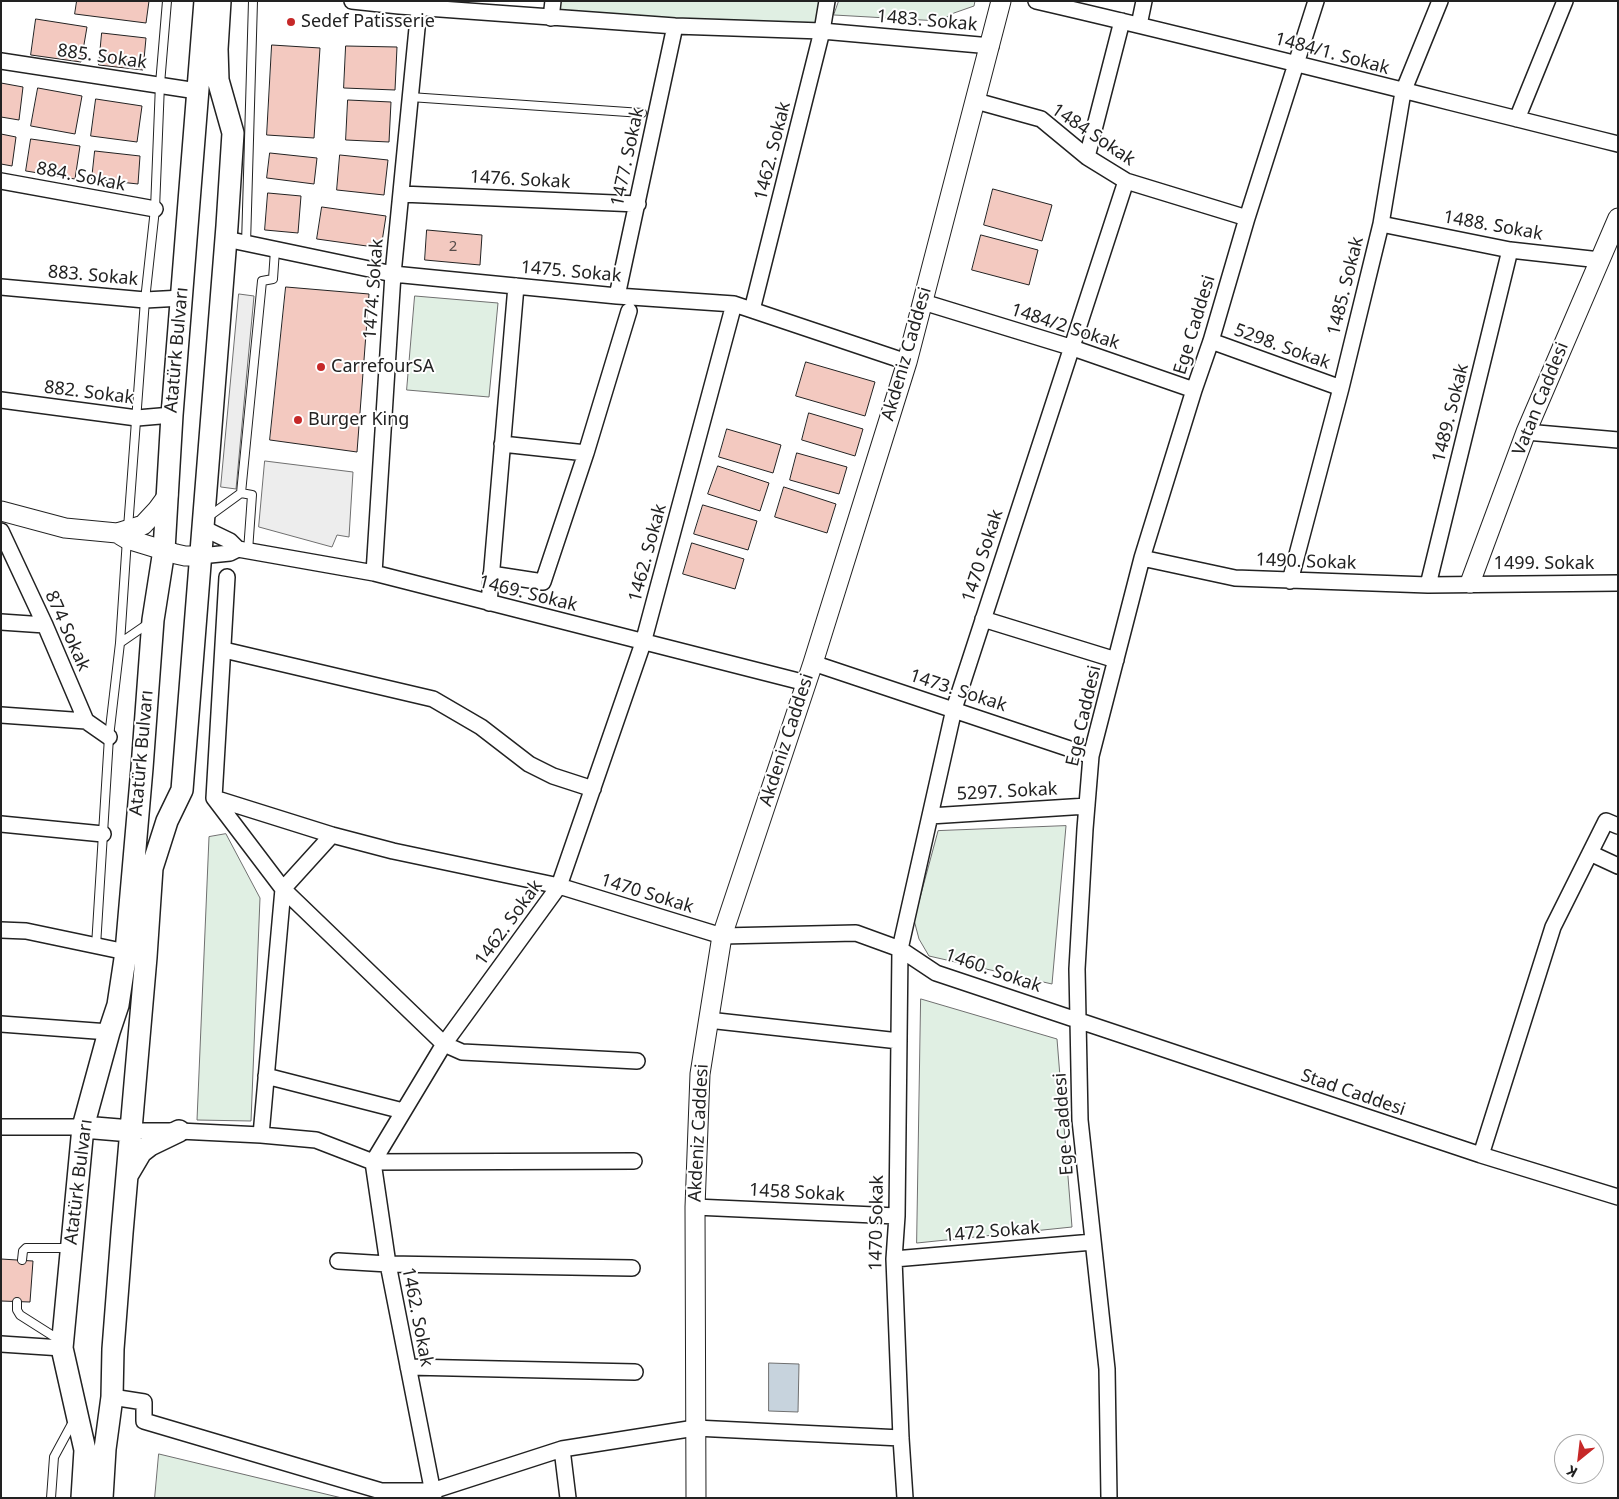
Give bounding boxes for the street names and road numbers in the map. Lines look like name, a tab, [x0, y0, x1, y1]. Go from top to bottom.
street label: 1483. Sokak	[876, 6, 978, 36]
street label: 1484/1. Sokak	[1272, 28, 1392, 80]
street label: 885. Sokak	[56, 40, 148, 74]
street label: 1462. Sokak	[750, 99, 796, 203]
street label: 1484 Sokak	[1047, 99, 1139, 171]
street label: 1477. Sokak	[607, 105, 649, 209]
street label: 884. Sokak	[35, 158, 127, 196]
street label: 1476. Sokak	[469, 167, 571, 193]
street label: 1488. Sokak	[1441, 207, 1545, 245]
street label: 1485. Sokak	[1323, 234, 1369, 338]
street label: 1474. Sokak	[360, 238, 388, 340]
street label: 1475. Sokak	[520, 257, 622, 287]
street label: 883. Sokak	[47, 261, 139, 291]
street label: Ege Caddesi	[1170, 273, 1220, 377]
street label: Akdeniz Caddesi	[878, 285, 936, 423]
street label: Atatürk Bulvarı	[161, 286, 193, 414]
street label: 1484/2 Sokak	[1008, 299, 1122, 355]
street label: 5298. Sokak	[1231, 320, 1333, 374]
street label: Vatan Caddesi	[1509, 339, 1573, 459]
street label: 1489. Sokak	[1428, 361, 1474, 465]
street label: 882. Sokak	[43, 377, 135, 409]
street label: 1462. Sokak	[625, 502, 671, 604]
street label: 1470 Sokak	[958, 507, 1008, 605]
street label: 1490. Sokak	[1255, 549, 1357, 575]
street label: 1499. Sokak	[1494, 553, 1594, 575]
street label: 1469. Sokak	[476, 571, 580, 617]
street label: 874 Sokak	[40, 587, 94, 675]
street label: Ege Caddesi	[1062, 663, 1106, 769]
street label: 1473. Sokak	[907, 665, 1009, 717]
street label: Akdeniz Caddesi	[755, 671, 819, 809]
street label: Atatürk Bulvarı	[126, 689, 158, 817]
street label: 5297. Sokak	[956, 779, 1058, 805]
street label: 1470 Sokak	[598, 870, 696, 918]
street label: 1462. Sokak	[471, 876, 547, 970]
street label: 1460. Sokak	[942, 944, 1044, 998]
street label: Akdeniz Caddesi	[685, 1063, 713, 1203]
street label: Stad Caddesi	[1298, 1065, 1408, 1121]
street label: Ege Caddesi	[1050, 1072, 1078, 1176]
street label: Atatürk Bulvarı	[61, 1118, 97, 1246]
street label: 1470 Sokak	[865, 1175, 889, 1271]
street label: 1458 Sokak	[749, 1180, 845, 1206]
street label: 1472 Sokak	[943, 1217, 1041, 1247]
street label: 1462. Sokak	[397, 1265, 437, 1369]

